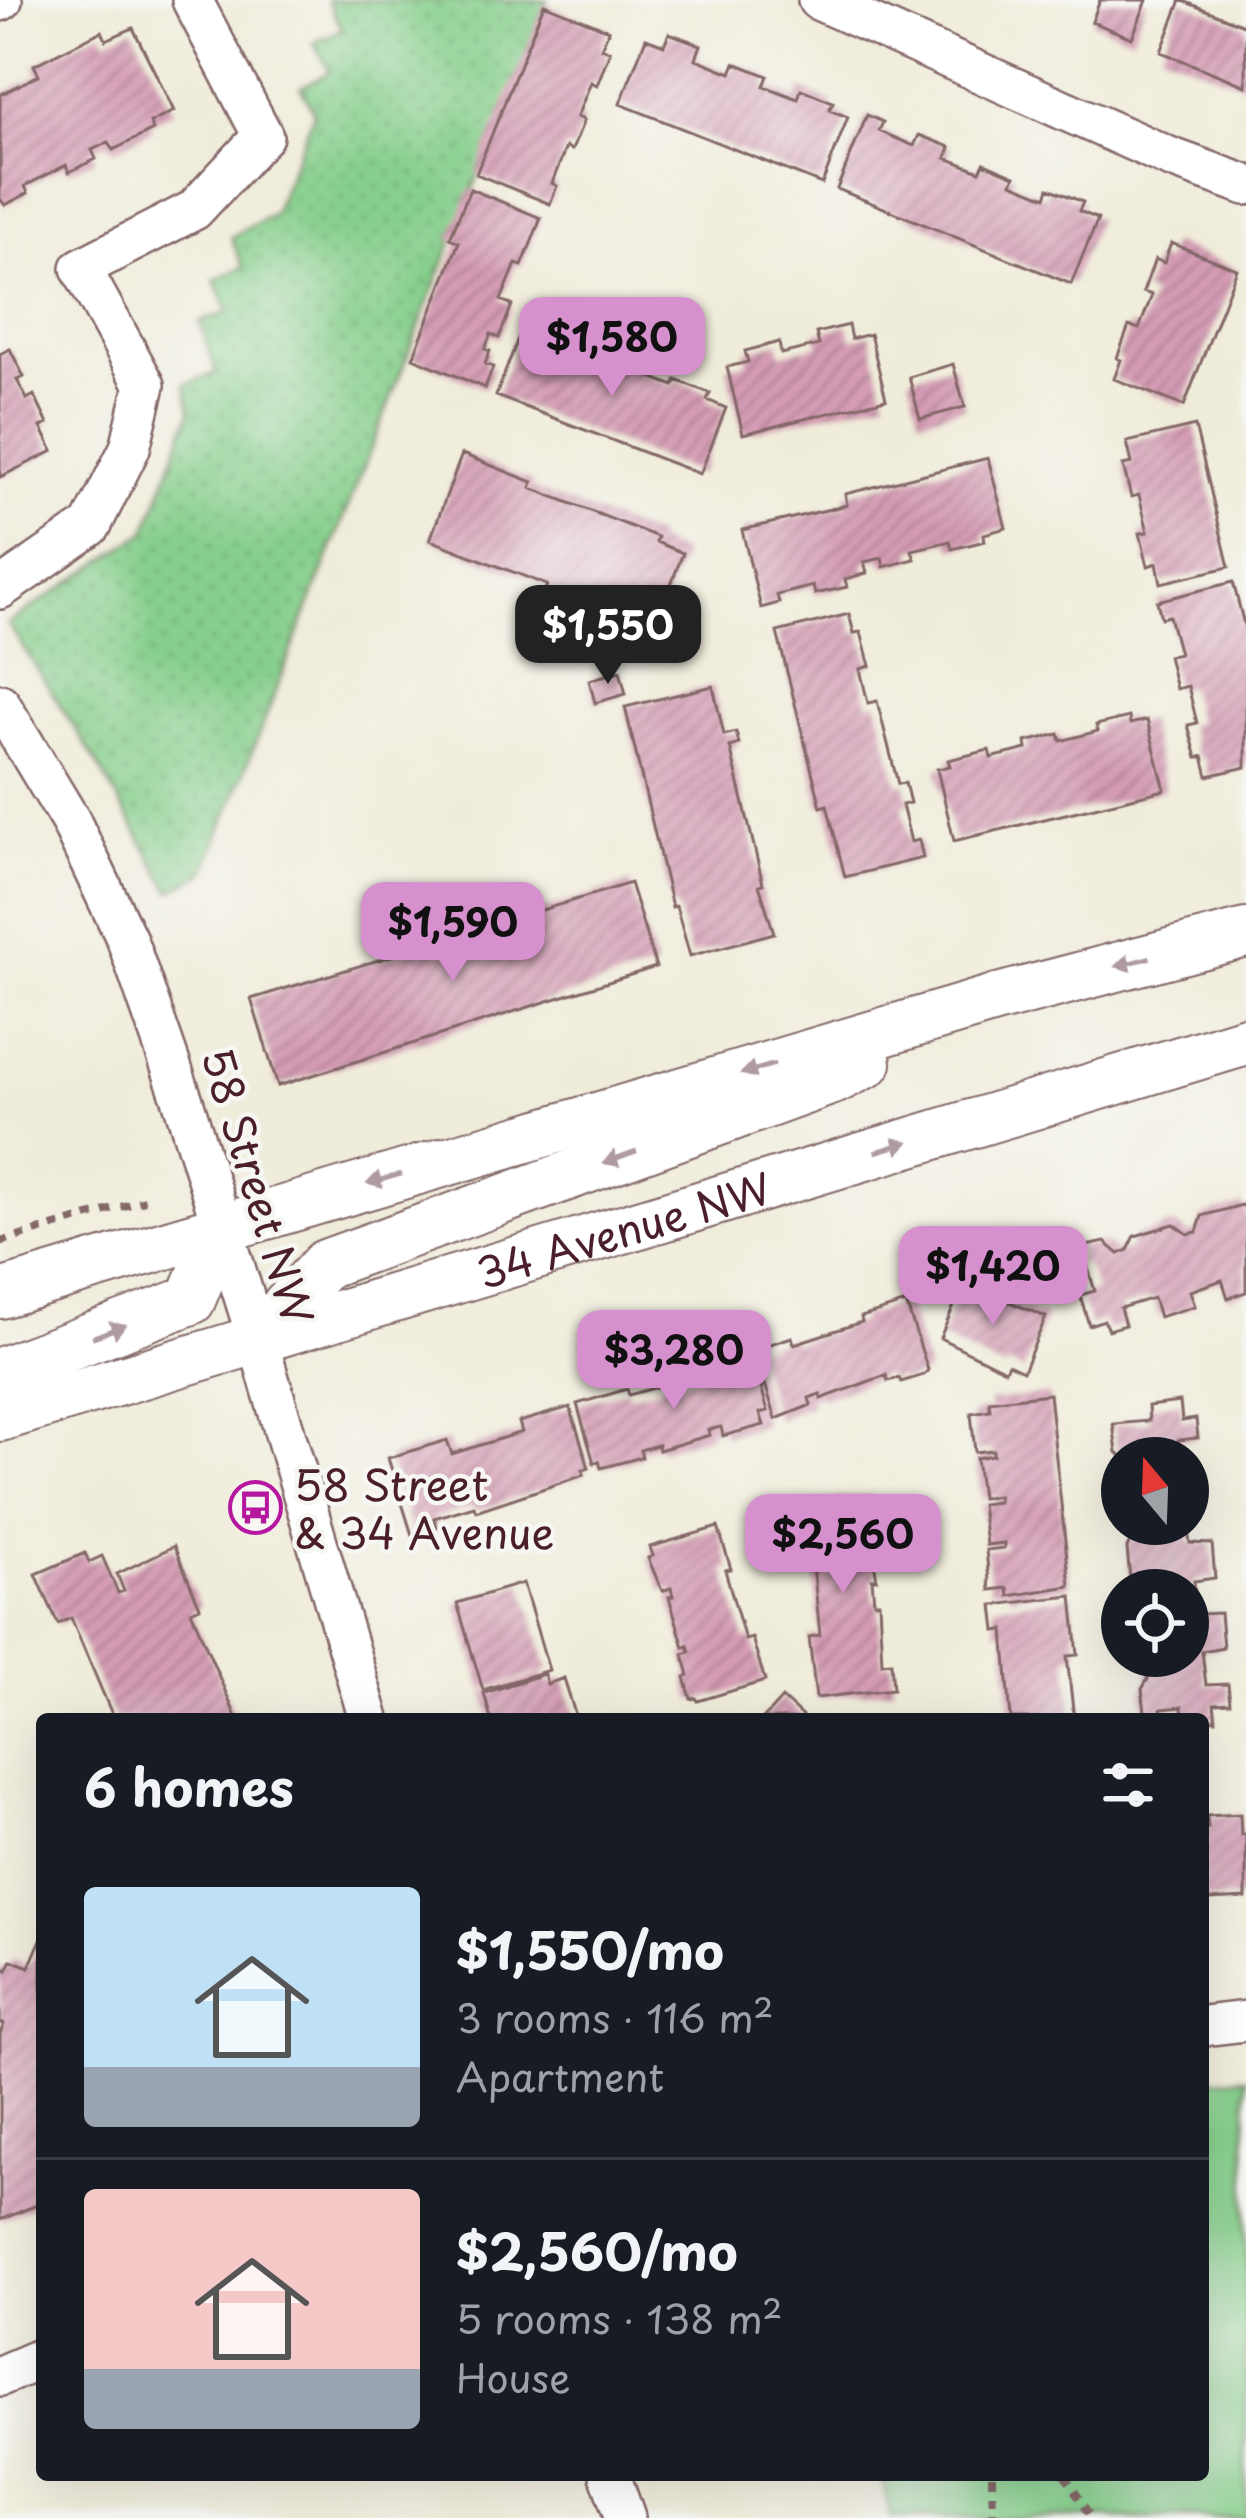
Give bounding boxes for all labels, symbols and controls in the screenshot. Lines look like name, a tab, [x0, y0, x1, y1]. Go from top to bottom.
pin: $1,580	[514, 297, 710, 399]
text: $1,580	[546, 306, 678, 365]
pin: $1,550	[510, 585, 706, 687]
text: $1,550	[542, 594, 674, 653]
pin: $1,590	[355, 882, 551, 984]
text: $1,590	[388, 891, 518, 950]
one-way arrow	[1114, 954, 1151, 973]
street label: 58 Street NW	[187, 1040, 331, 1332]
one-way arrow	[739, 1061, 776, 1079]
one-way arrow	[874, 1137, 910, 1155]
one-way arrow	[601, 1149, 637, 1167]
street label: 34 Avenue NW	[469, 1155, 778, 1303]
one-way arrow	[365, 1171, 402, 1189]
pin: $1,420	[895, 1226, 1091, 1328]
text: $1,420	[926, 1235, 1060, 1294]
pin: $3,280	[576, 1310, 772, 1412]
text: $3,280	[604, 1319, 744, 1378]
one-way arrow	[92, 1321, 128, 1340]
north arrow	[1101, 1437, 1209, 1545]
map controls	[1101, 1437, 1209, 1677]
place label: 58 Street & 34 Avenue	[294, 1452, 554, 1563]
bus stop icon: 58 Street & 34 Avenue	[227, 1479, 283, 1535]
pin: $2,560	[745, 1494, 941, 1596]
text: $2,560	[772, 1503, 914, 1562]
button: locate	[1101, 1569, 1209, 1677]
text: 6 homes	[84, 1747, 294, 1824]
icon: filters	[1095, 1752, 1161, 1818]
text: $1,550/mo	[456, 1910, 724, 1987]
icon: home	[180, 1935, 324, 2079]
text: 3 rooms · 116 m²	[456, 1987, 774, 2046]
text: Apartment	[456, 2046, 664, 2105]
text: $2,560/mo	[456, 2211, 738, 2288]
icon: home	[180, 2237, 324, 2381]
text: 5 rooms · 138 m²	[456, 2288, 783, 2347]
text: House	[456, 2347, 570, 2406]

